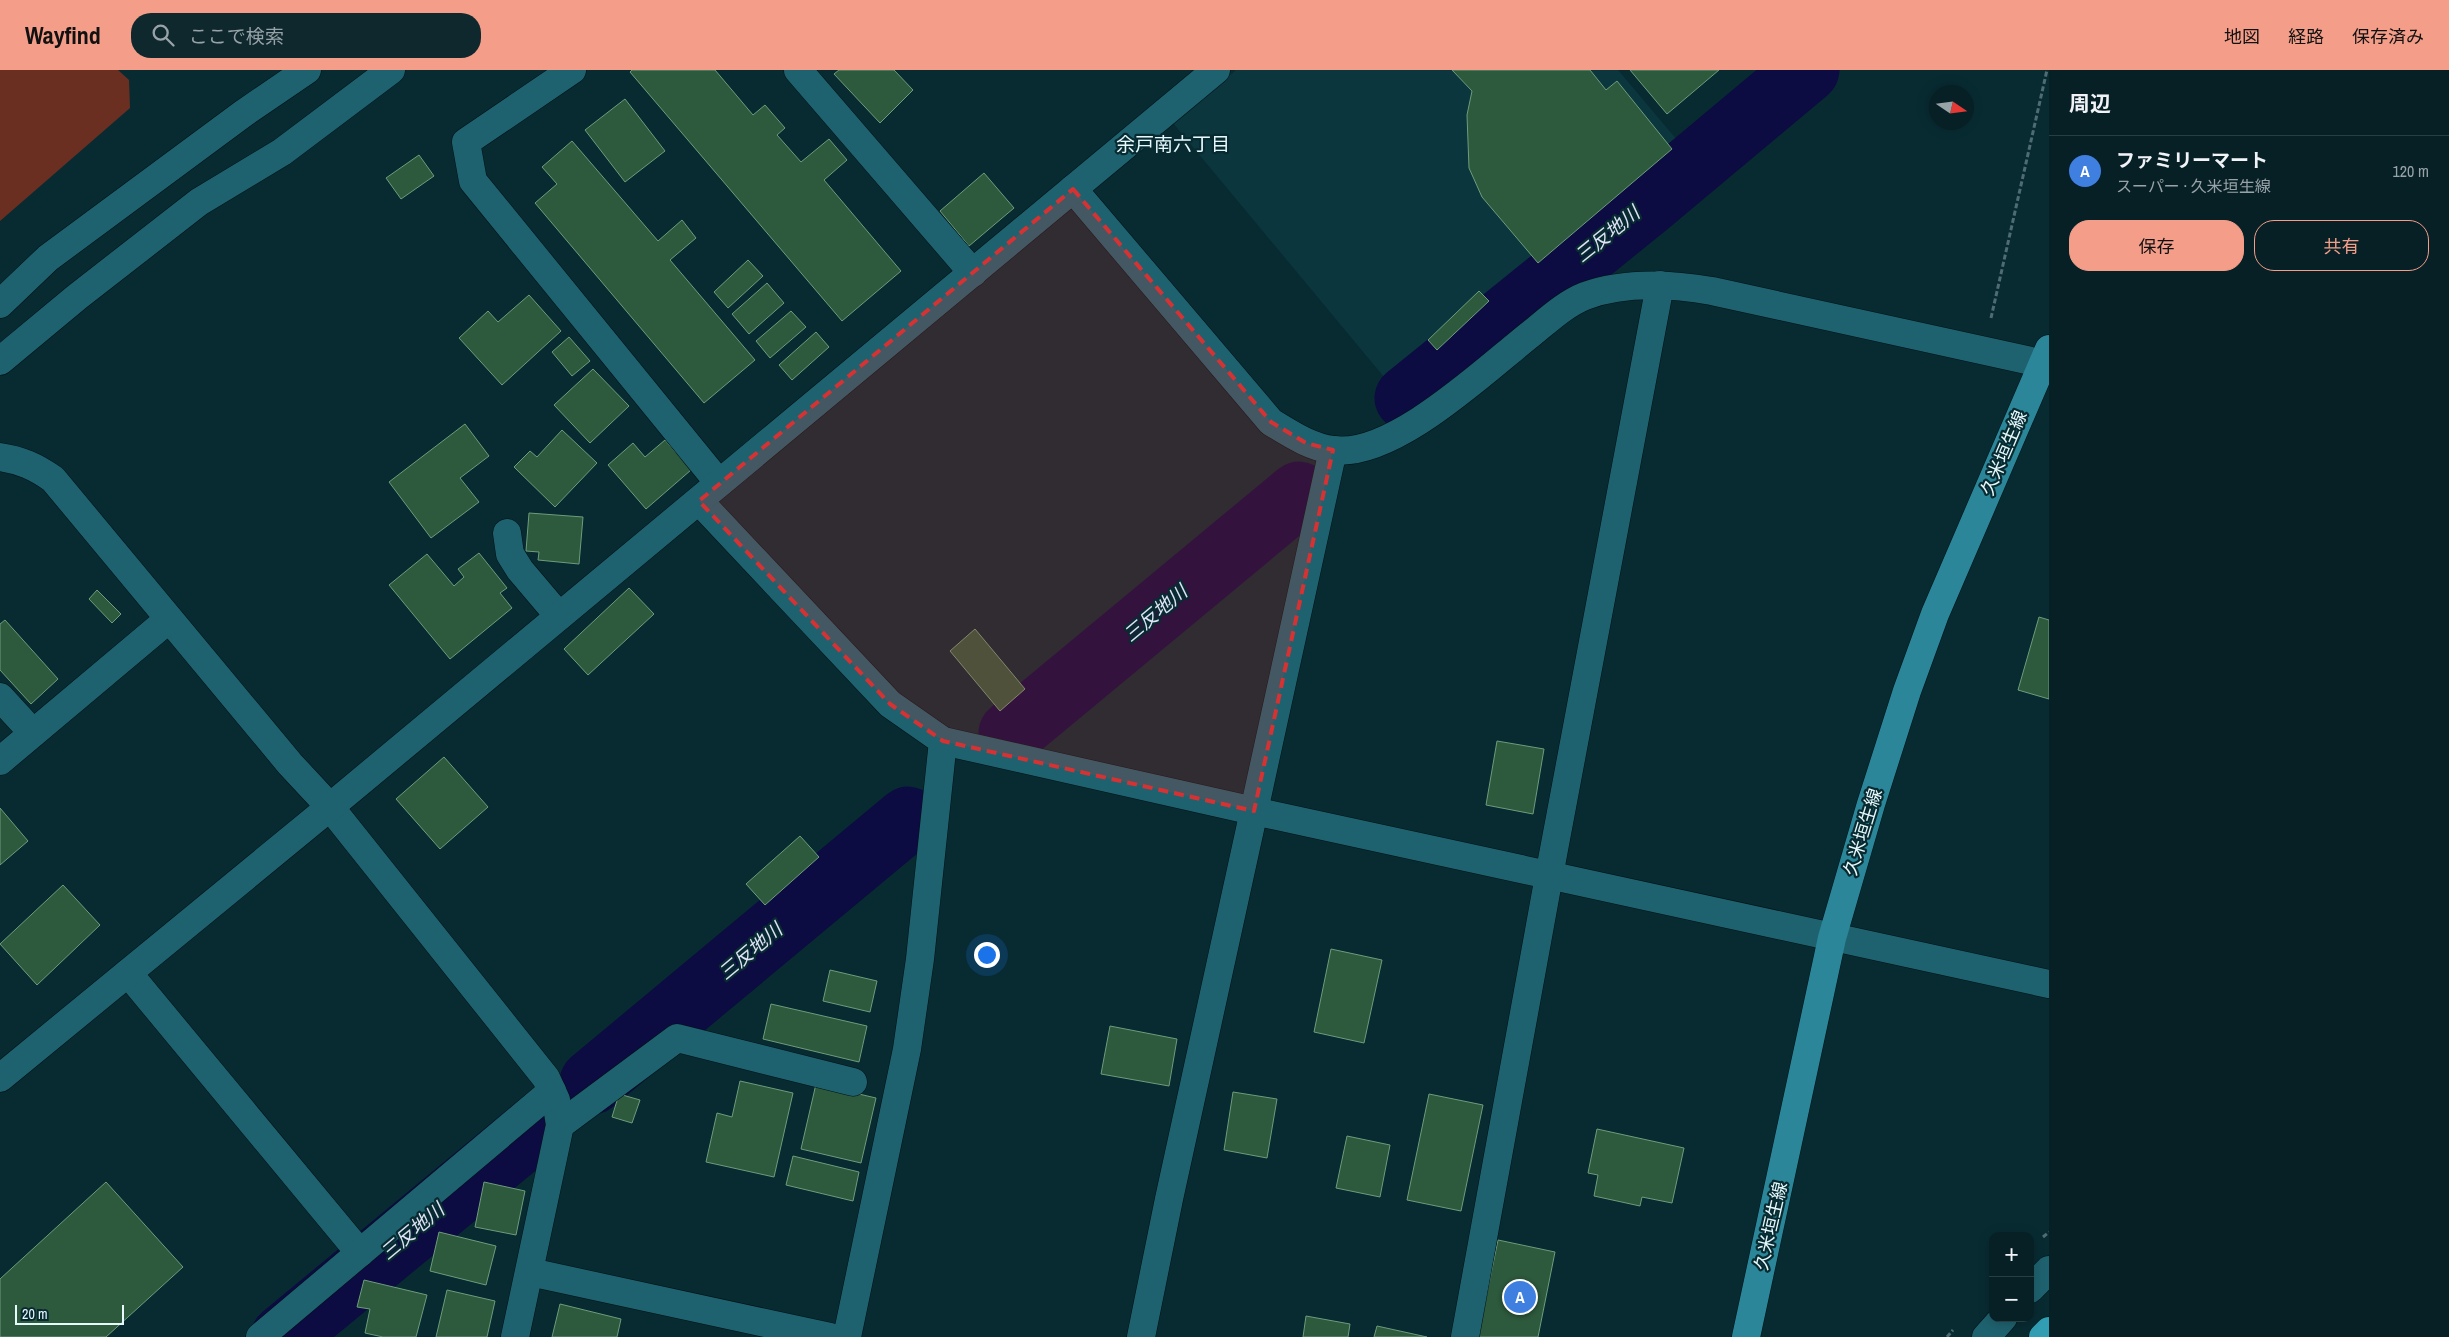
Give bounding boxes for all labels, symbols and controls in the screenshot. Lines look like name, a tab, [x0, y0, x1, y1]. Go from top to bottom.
search box	[131, 13, 481, 58]
text: Wayfind	[25, 19, 101, 51]
icon: search	[149, 21, 177, 49]
text: ここで検索	[189, 23, 284, 49]
text: 地図	[2224, 24, 2260, 49]
text: 経路	[2288, 24, 2324, 49]
text: 保存済み	[2352, 24, 2424, 49]
north arrow	[1929, 85, 1974, 130]
text: 周辺	[2069, 89, 2111, 118]
district label: 余戸南六丁目	[1116, 131, 1230, 157]
text: ファミリーマート	[2116, 147, 2268, 173]
text: A	[2080, 160, 2090, 182]
text: 120 m	[2393, 160, 2429, 182]
text: スーパー · 久米垣生線	[2116, 175, 2271, 197]
water label: 三反地川	[1569, 199, 1646, 268]
button: 保存	[2069, 220, 2244, 271]
button: 共有	[2254, 220, 2429, 271]
street label: 久米垣生線	[1974, 406, 2033, 499]
water label: 三反地川	[1118, 577, 1194, 647]
street label: 久米垣生線	[1837, 785, 1888, 879]
water label: 三反地川	[713, 915, 789, 985]
your location	[974, 942, 1000, 968]
street label: 久米垣生線	[1748, 1179, 1793, 1273]
water label: 三反地川	[375, 1195, 451, 1265]
map controls	[1989, 1232, 2034, 1322]
button: +	[1989, 1232, 2034, 1277]
button: −	[1989, 1277, 2034, 1322]
pin: A	[1504, 1278, 1536, 1316]
scale bar	[15, 1302, 124, 1325]
text: 20 m	[22, 1305, 48, 1323]

